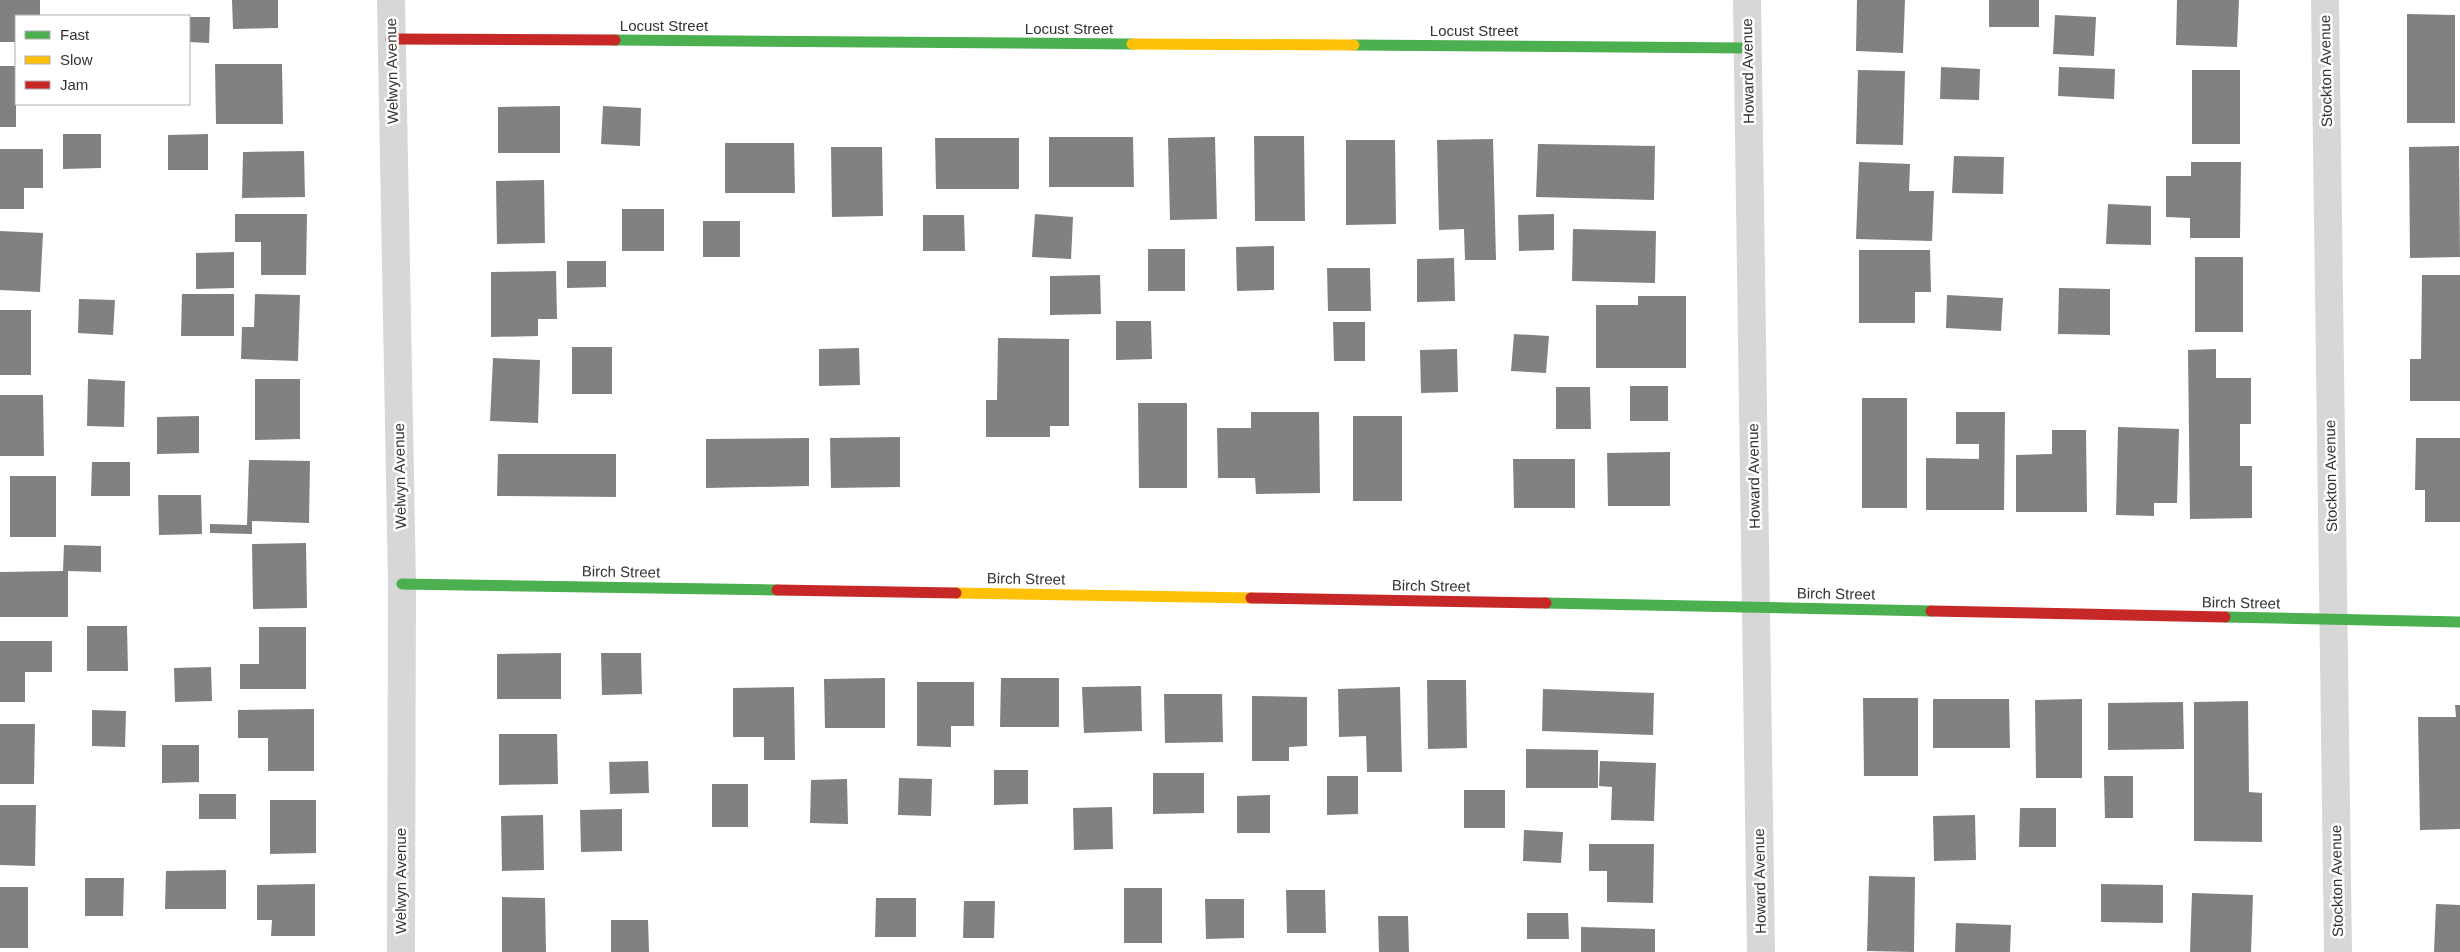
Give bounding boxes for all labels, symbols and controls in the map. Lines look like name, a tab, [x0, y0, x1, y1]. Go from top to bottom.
legend	[15, 15, 190, 105]
street label: Stockton Avenue	[2316, 15, 2335, 127]
street label: Locust Street	[620, 17, 709, 34]
street label: Welwyn Avenue	[382, 18, 401, 124]
street label: Howard Avenue	[1738, 18, 1757, 124]
street label: Locust Street	[1025, 20, 1114, 37]
street label: Locust Street	[1430, 22, 1519, 39]
text: Fast	[60, 26, 90, 43]
text: Slow	[60, 51, 93, 68]
text: Jam	[60, 76, 88, 93]
street label: Stockton Avenue	[2321, 420, 2340, 532]
street label: Welwyn Avenue	[390, 423, 409, 529]
street label: Howard Avenue	[1744, 423, 1763, 529]
street label: Birch Street	[582, 562, 661, 581]
street label: Birch Street	[987, 569, 1066, 588]
street label: Birch Street	[1392, 576, 1471, 595]
street label: Birch Street	[1797, 584, 1876, 603]
street label: Birch Street	[2202, 593, 2281, 612]
street label: Stockton Avenue	[2327, 825, 2346, 937]
street label: Welwyn Avenue	[392, 828, 409, 934]
street label: Howard Avenue	[1750, 828, 1769, 934]

